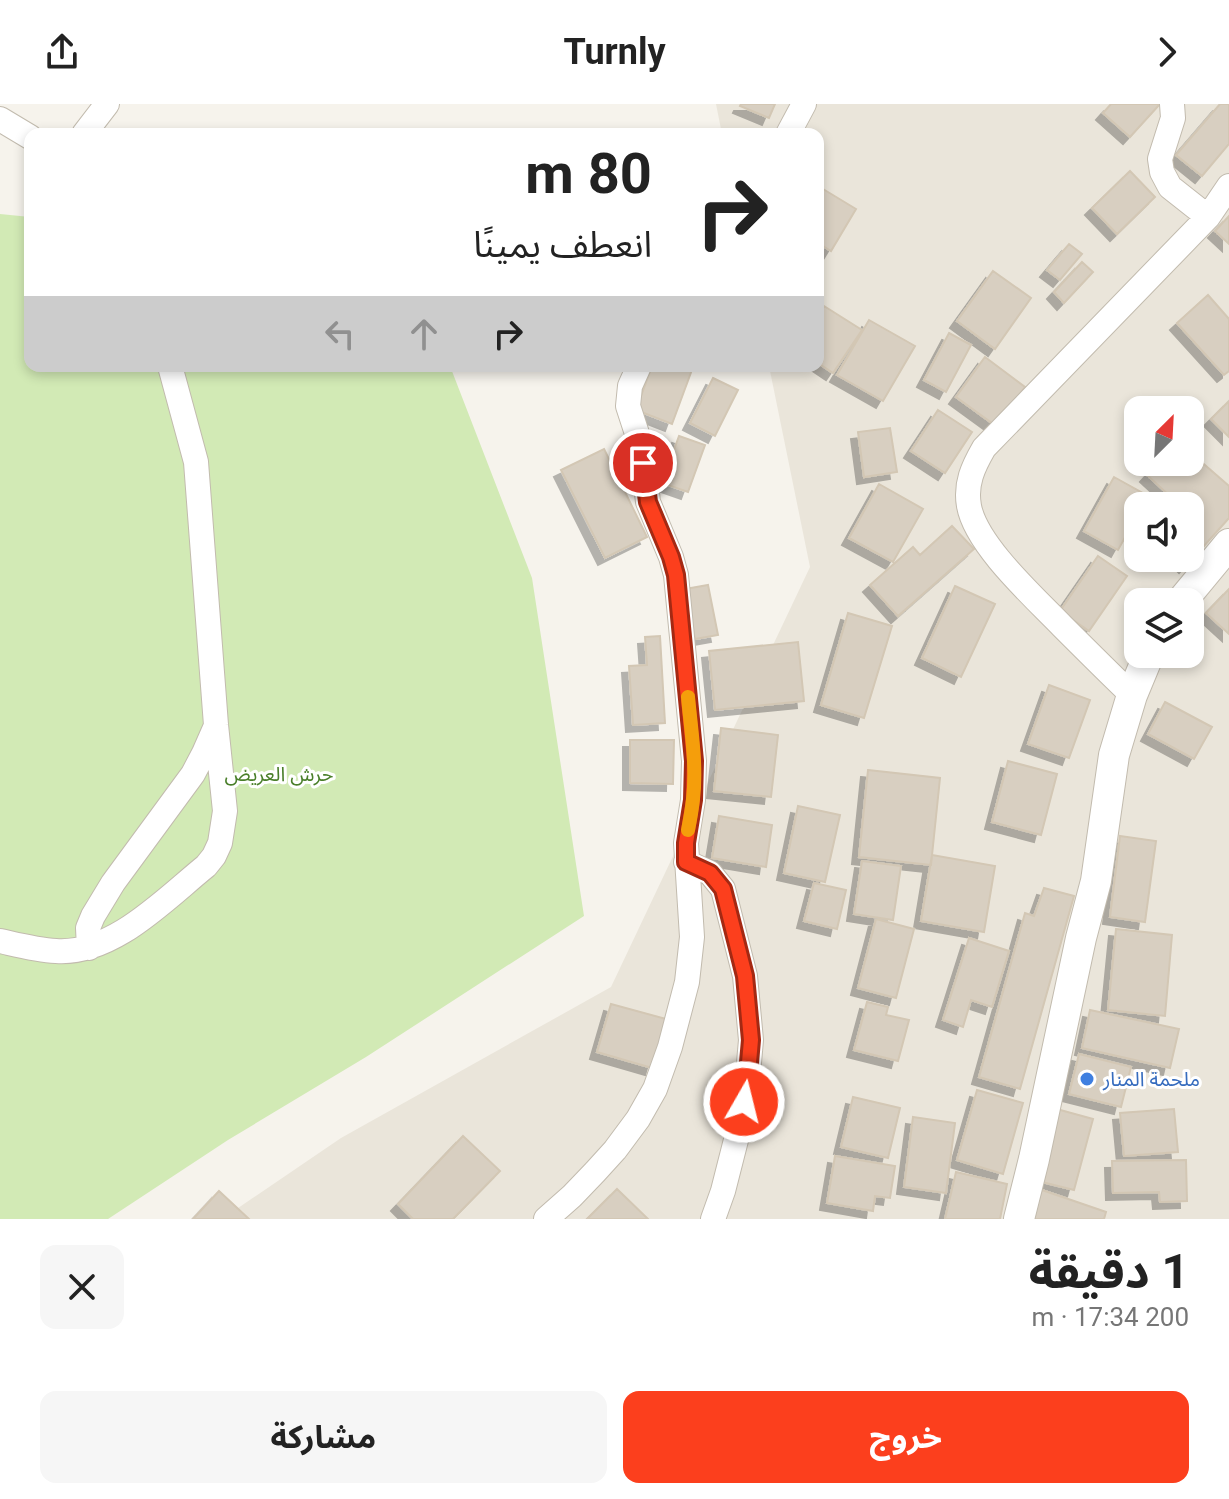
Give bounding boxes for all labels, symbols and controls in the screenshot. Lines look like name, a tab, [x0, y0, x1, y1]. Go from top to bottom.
icon: share	[40, 30, 84, 74]
icon: forward	[1145, 30, 1189, 74]
text: Turnly	[563, 31, 666, 73]
text: 80 m	[525, 141, 652, 207]
icon: right	[680, 160, 784, 264]
text: انعطف يمينًا	[473, 224, 652, 266]
icon: left	[318, 312, 362, 356]
icon: ahead	[402, 312, 446, 356]
icon: right	[486, 312, 530, 356]
north arrow	[1124, 396, 1204, 476]
map controls	[1124, 396, 1204, 668]
pin	[609, 429, 677, 497]
icon: arrive	[621, 441, 665, 485]
button: sound	[1124, 492, 1204, 572]
button: layers	[1124, 588, 1204, 668]
park label: حرش العريض	[225, 762, 333, 786]
position arrow	[702, 1060, 786, 1144]
place label: ملحمة المنار	[1102, 1067, 1200, 1091]
marker: ملحمة المنار	[1078, 1070, 1096, 1088]
text: 1 دقيقة	[1029, 1243, 1189, 1300]
button: close	[40, 1245, 124, 1329]
text: 200 m · 17:34	[1031, 1302, 1189, 1332]
button: مشاركة	[40, 1391, 607, 1483]
button: خروج	[623, 1391, 1189, 1483]

